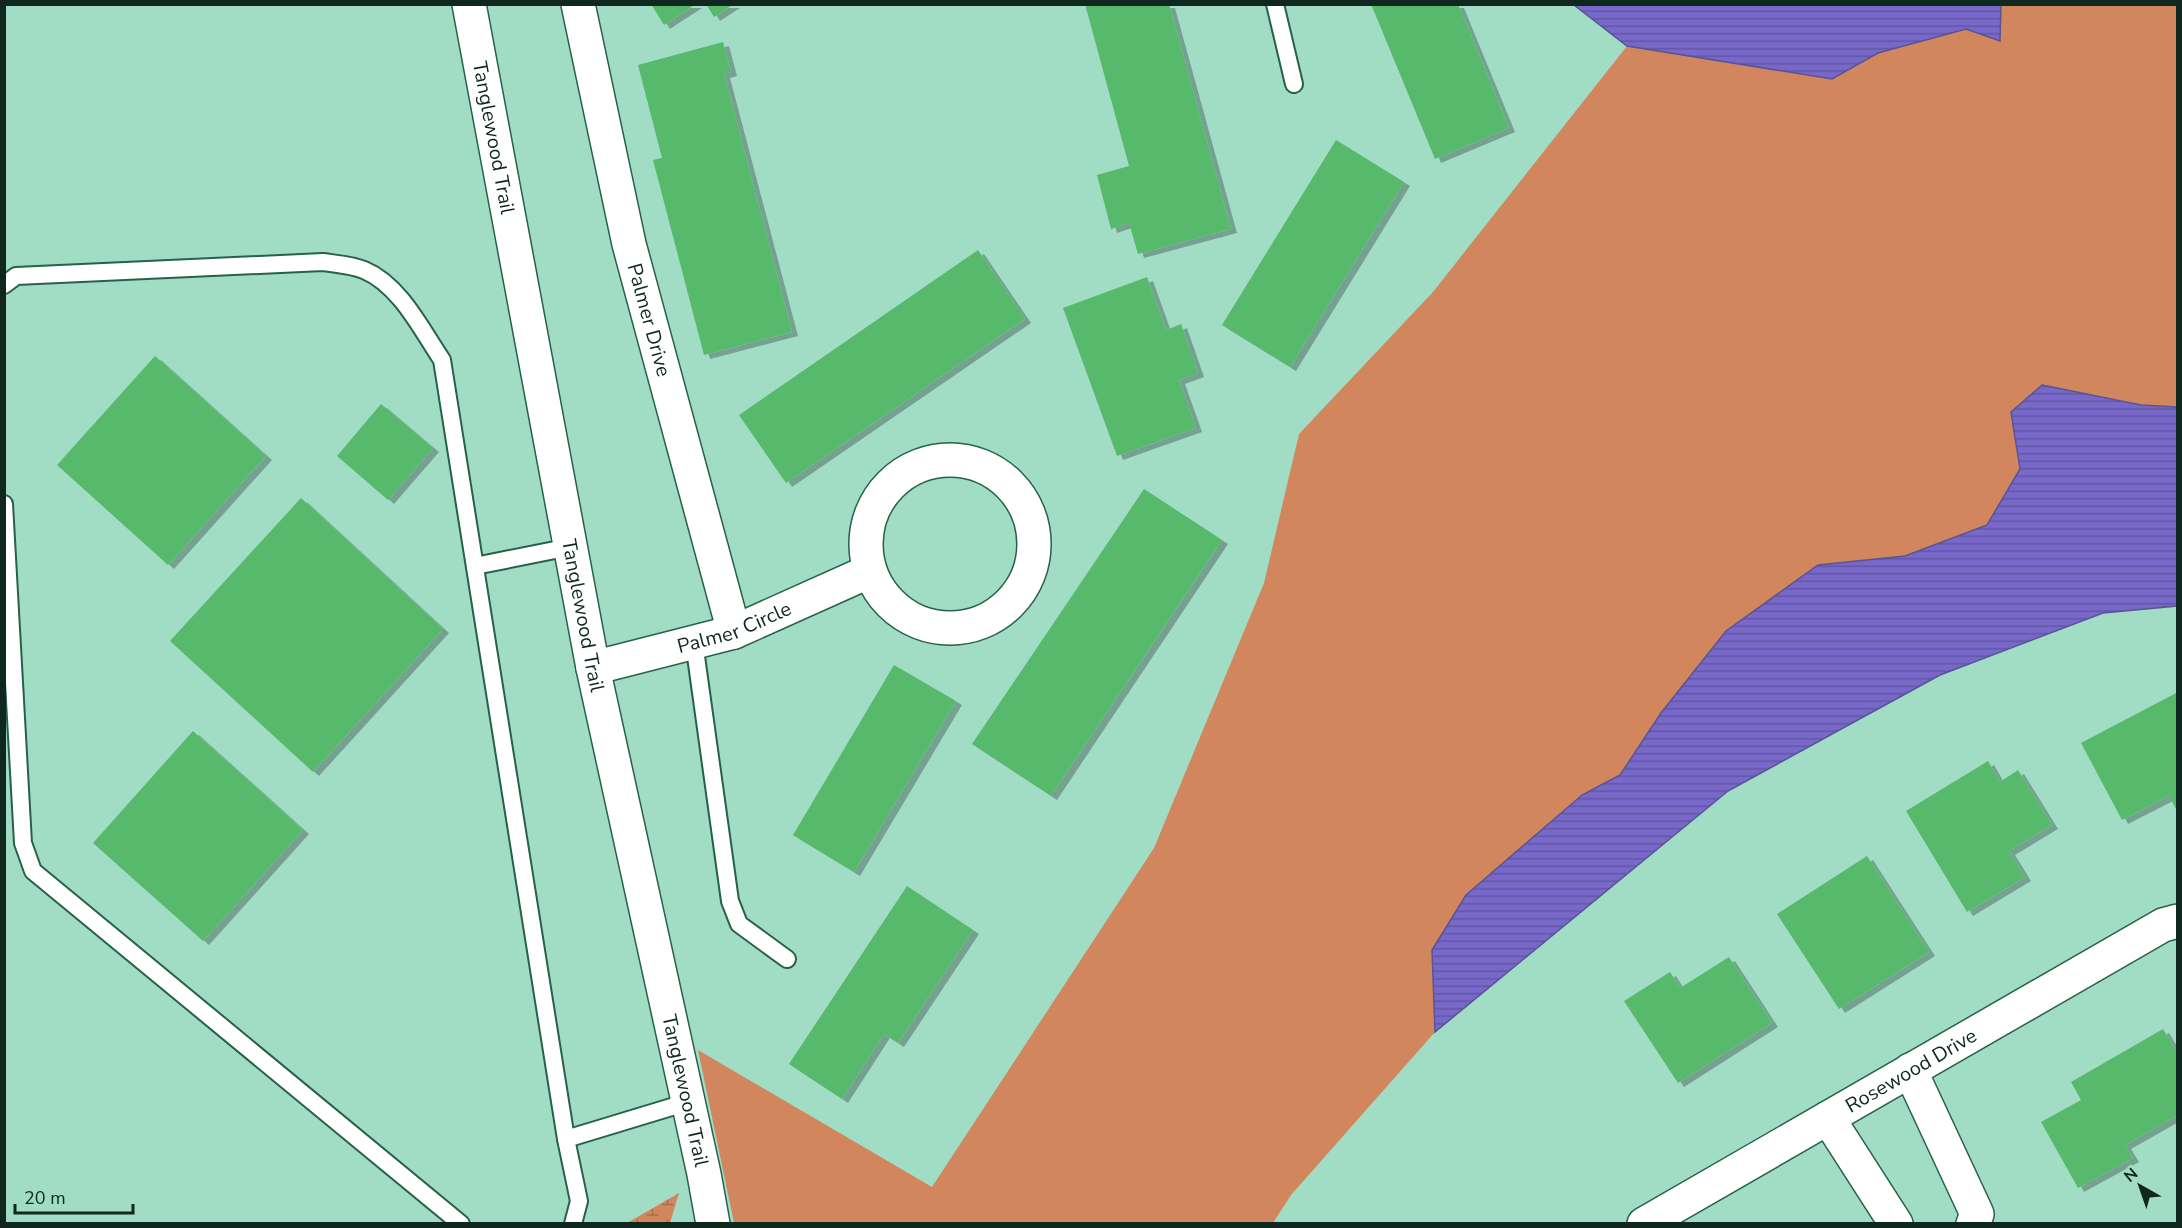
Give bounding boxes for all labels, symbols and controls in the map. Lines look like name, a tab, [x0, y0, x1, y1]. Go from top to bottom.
street label: Tanglewood Trail	[466, 59, 521, 217]
street label: Palmer Drive	[621, 260, 677, 380]
street label: Tanglewood Trail	[555, 537, 611, 695]
street label: Palmer Circle	[674, 595, 796, 660]
street label: Tanglewood Trail	[655, 1012, 715, 1169]
street label: Rosewood Drive	[1840, 1022, 1982, 1119]
north arrow	[2110, 1156, 2170, 1216]
text: N	[2119, 1163, 2143, 1188]
scale bar	[15, 1177, 134, 1215]
text: 20 m	[24, 1186, 66, 1210]

